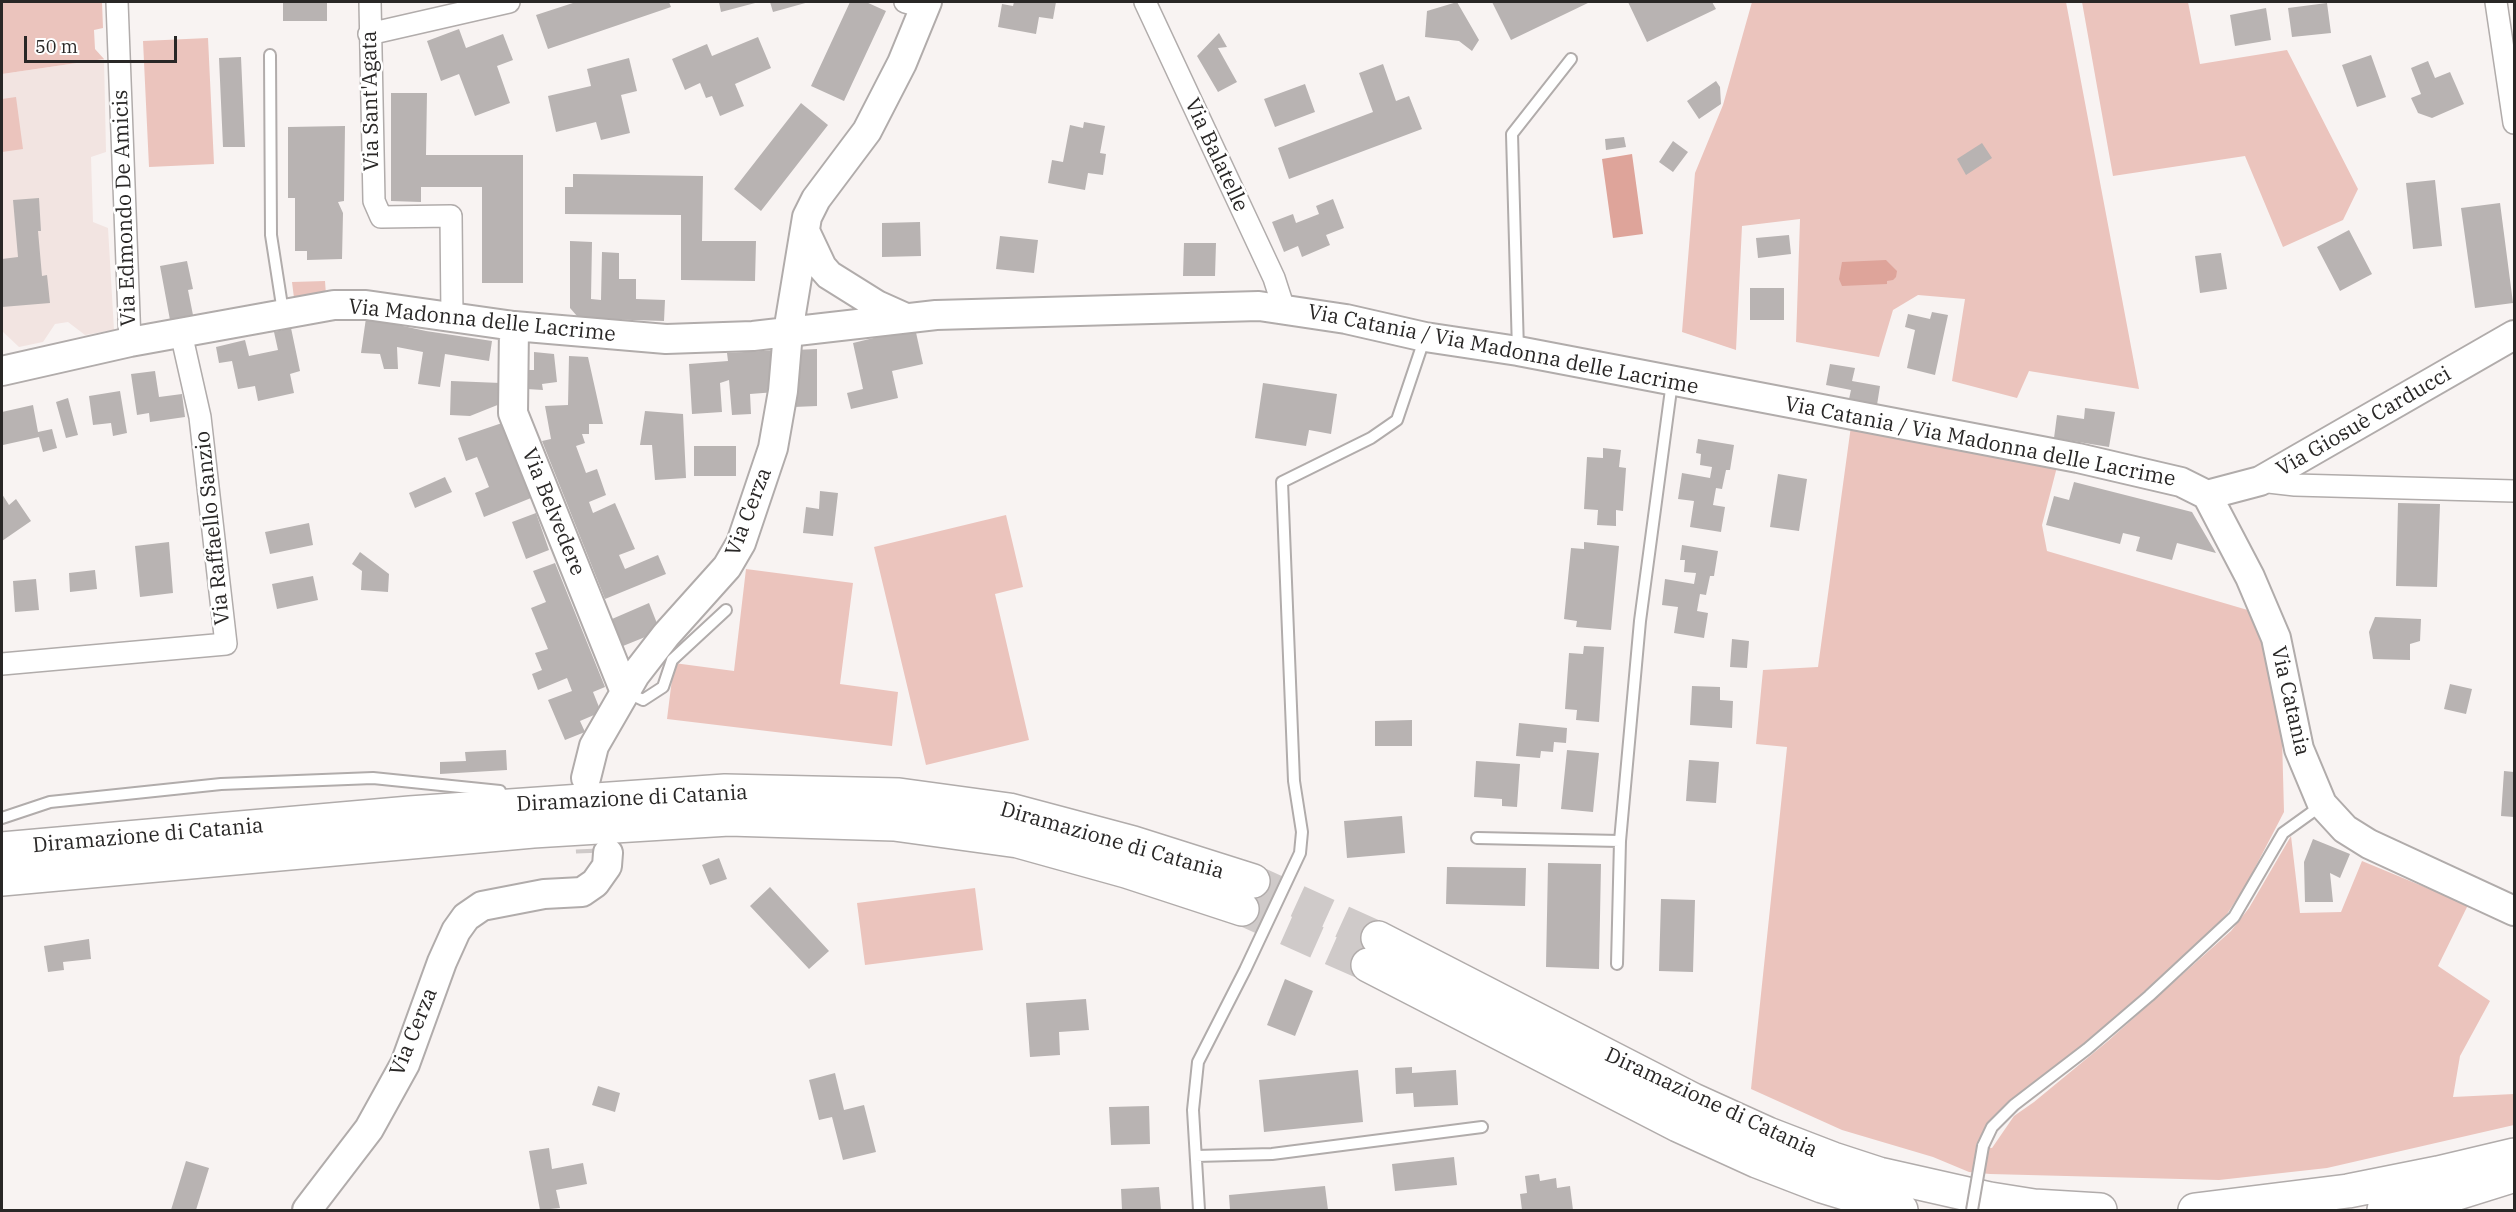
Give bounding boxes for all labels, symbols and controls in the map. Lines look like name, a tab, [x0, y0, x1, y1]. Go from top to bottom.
scale bar	[27, 24, 180, 62]
street label: Via Sant'Agata	[357, 30, 385, 172]
text: 50 m	[35, 35, 78, 58]
street label: Via Edmondo De Amicis	[108, 89, 142, 327]
street label: Via Balatelle	[1179, 94, 1253, 216]
street label: Via Madonna delle Lacrime	[347, 294, 617, 348]
street label: Via Catania / Via Madonna delle Lacrime	[1305, 300, 1701, 400]
street label: Via Giosuè Carducci	[2272, 362, 2456, 482]
street label: Via Catania / Via Madonna delle Lacrime	[1782, 392, 2178, 492]
street label: Via Raffaello Sanzio	[190, 430, 236, 626]
street label: Via Belvedere	[516, 445, 590, 579]
street label: Via Cerza	[721, 464, 777, 560]
street label: Via Catania	[2265, 644, 2315, 758]
street label: Diramazione di Catania	[516, 780, 748, 818]
street label: Diramazione di Catania	[997, 797, 1227, 885]
street label: Diramazione di Catania	[32, 813, 264, 859]
street label: Via Cerza	[385, 984, 443, 1080]
street label: Diramazione di Catania	[1601, 1043, 1821, 1163]

